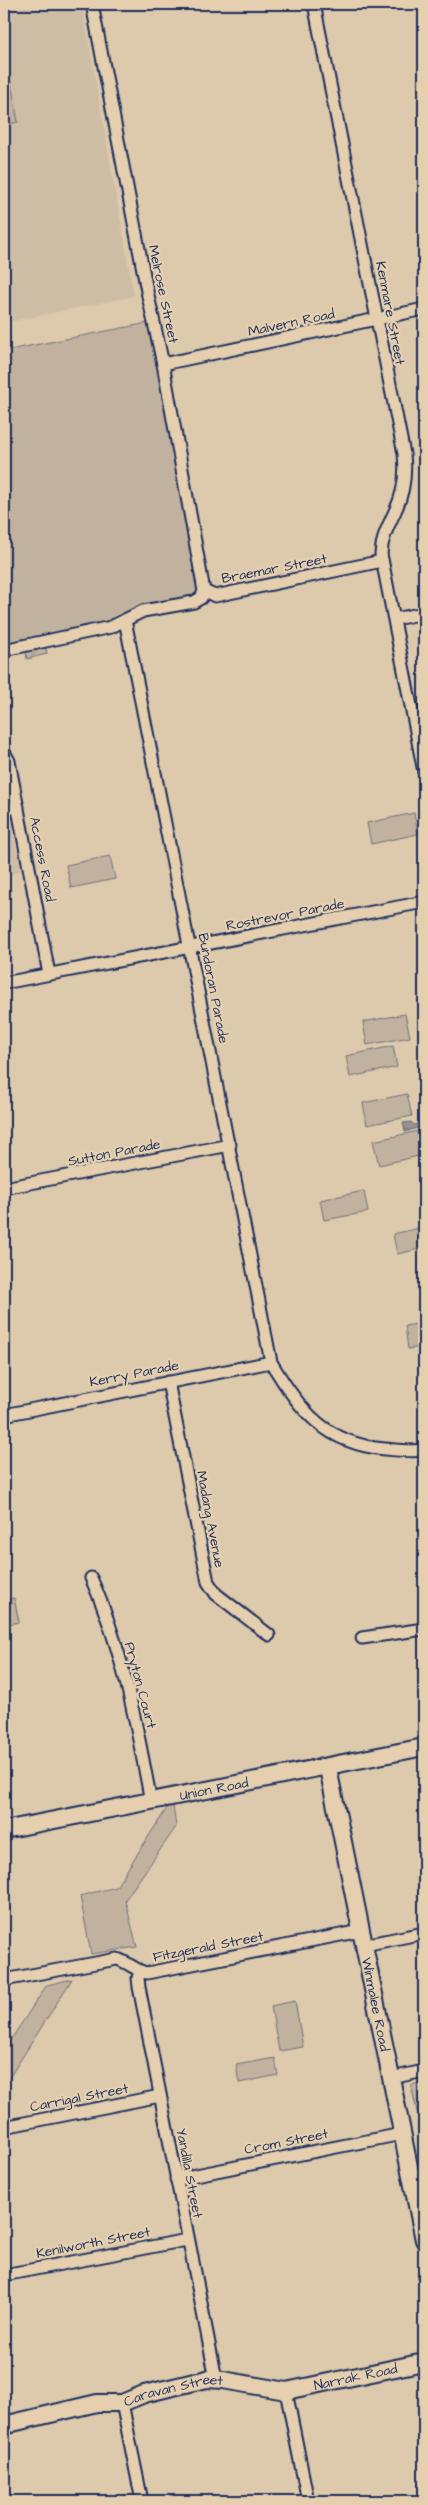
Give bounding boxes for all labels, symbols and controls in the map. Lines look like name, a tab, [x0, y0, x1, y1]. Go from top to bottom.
street label: Melrose Street	[143, 243, 183, 346]
street label: Kenmare Street	[370, 260, 410, 367]
street label: Malvern Road	[246, 304, 336, 342]
street label: Braemar Street	[220, 549, 329, 589]
street label: Access Road	[24, 815, 60, 903]
street label: Rostrevor Parade	[224, 894, 346, 936]
street label: Bundoran Parade	[192, 931, 234, 1046]
street label: Sutton Parade	[66, 1134, 162, 1172]
street label: Kerry Parade	[88, 1355, 181, 1392]
street label: Madang Avenue	[191, 1469, 229, 1570]
street label: Pryton Court	[119, 1640, 161, 1731]
street label: Union Road	[178, 1773, 250, 1806]
street label: Fitzgerald Street	[151, 1926, 266, 1968]
street label: Winmalee Road	[356, 1956, 394, 2053]
street label: Carrigal Street	[28, 2079, 130, 2117]
street label: Crom Street	[242, 2124, 330, 2160]
street label: Yandilla Street	[170, 2127, 208, 2220]
street label: Kenilworth Street	[35, 2222, 152, 2264]
street label: Narrak Road	[312, 2359, 399, 2396]
street label: Caravan Street	[121, 2370, 224, 2412]

